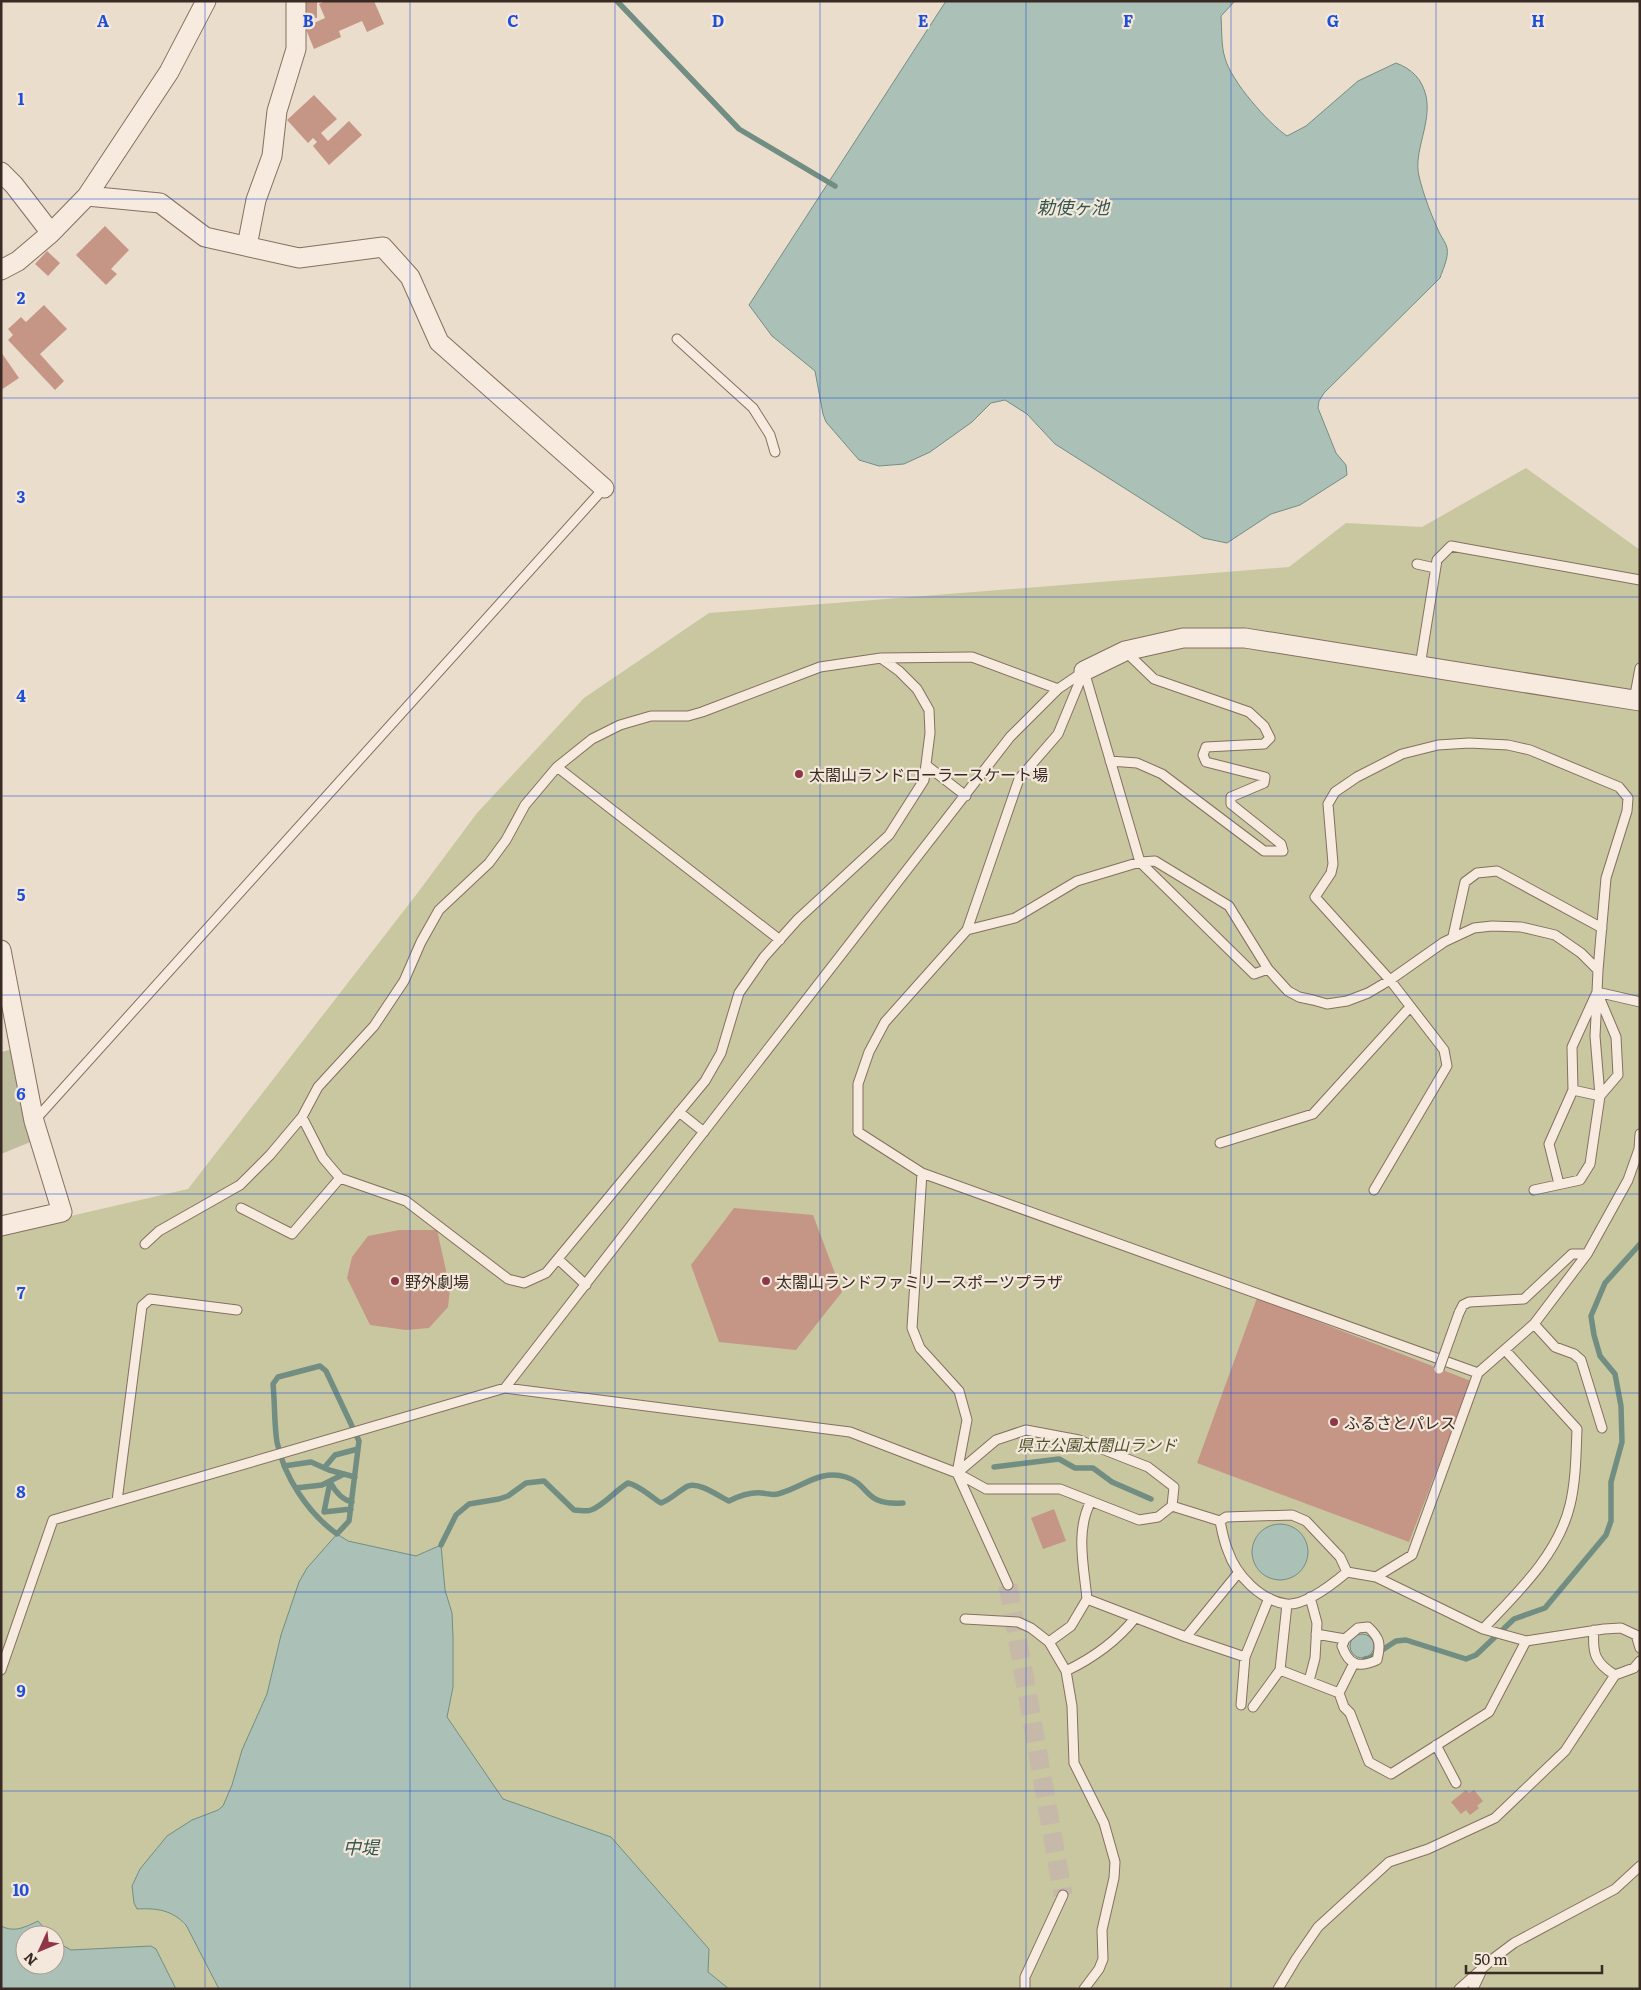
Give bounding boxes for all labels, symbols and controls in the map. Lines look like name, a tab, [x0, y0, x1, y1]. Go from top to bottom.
text: A	[97, 8, 109, 32]
text: B	[302, 8, 314, 32]
text: C	[507, 8, 519, 32]
text: D	[712, 8, 724, 32]
text: E	[918, 8, 929, 32]
text: F	[1123, 8, 1133, 32]
text: G	[1327, 8, 1339, 32]
text: H	[1531, 8, 1545, 32]
text: 1	[18, 86, 25, 110]
water label: 勅使ヶ池	[1037, 193, 1111, 220]
text: 2	[17, 285, 26, 309]
text: 3	[17, 484, 26, 508]
text: 4	[16, 683, 26, 707]
place label: 太閤山ランドローラースケート場	[809, 762, 1048, 786]
marker: 太閤山ランドローラースケート場	[793, 768, 805, 780]
text: 5	[17, 882, 26, 906]
text: 6	[16, 1081, 26, 1105]
place label: 野外劇場	[405, 1269, 469, 1293]
place label: 太閤山ランドファミリースポーツプラザ	[776, 1269, 1063, 1293]
marker: 野外劇場	[389, 1275, 401, 1287]
marker: 太閤山ランドファミリースポーツプラザ	[760, 1275, 772, 1287]
text: 7	[17, 1280, 26, 1304]
place label: ふるさとパレス	[1344, 1410, 1456, 1434]
marker: ふるさとパレス	[1328, 1416, 1340, 1428]
park label: 県立公園太閤山ランド	[1017, 1432, 1178, 1456]
text: 8	[16, 1479, 26, 1503]
text: 9	[16, 1678, 26, 1702]
water label: 中堤	[343, 1833, 381, 1860]
text: 10	[13, 1877, 29, 1901]
north arrow	[15, 1925, 65, 1975]
scale bar	[1466, 1942, 1602, 1974]
text: 50 m	[1474, 1947, 1508, 1970]
text: N	[18, 1948, 41, 1971]

